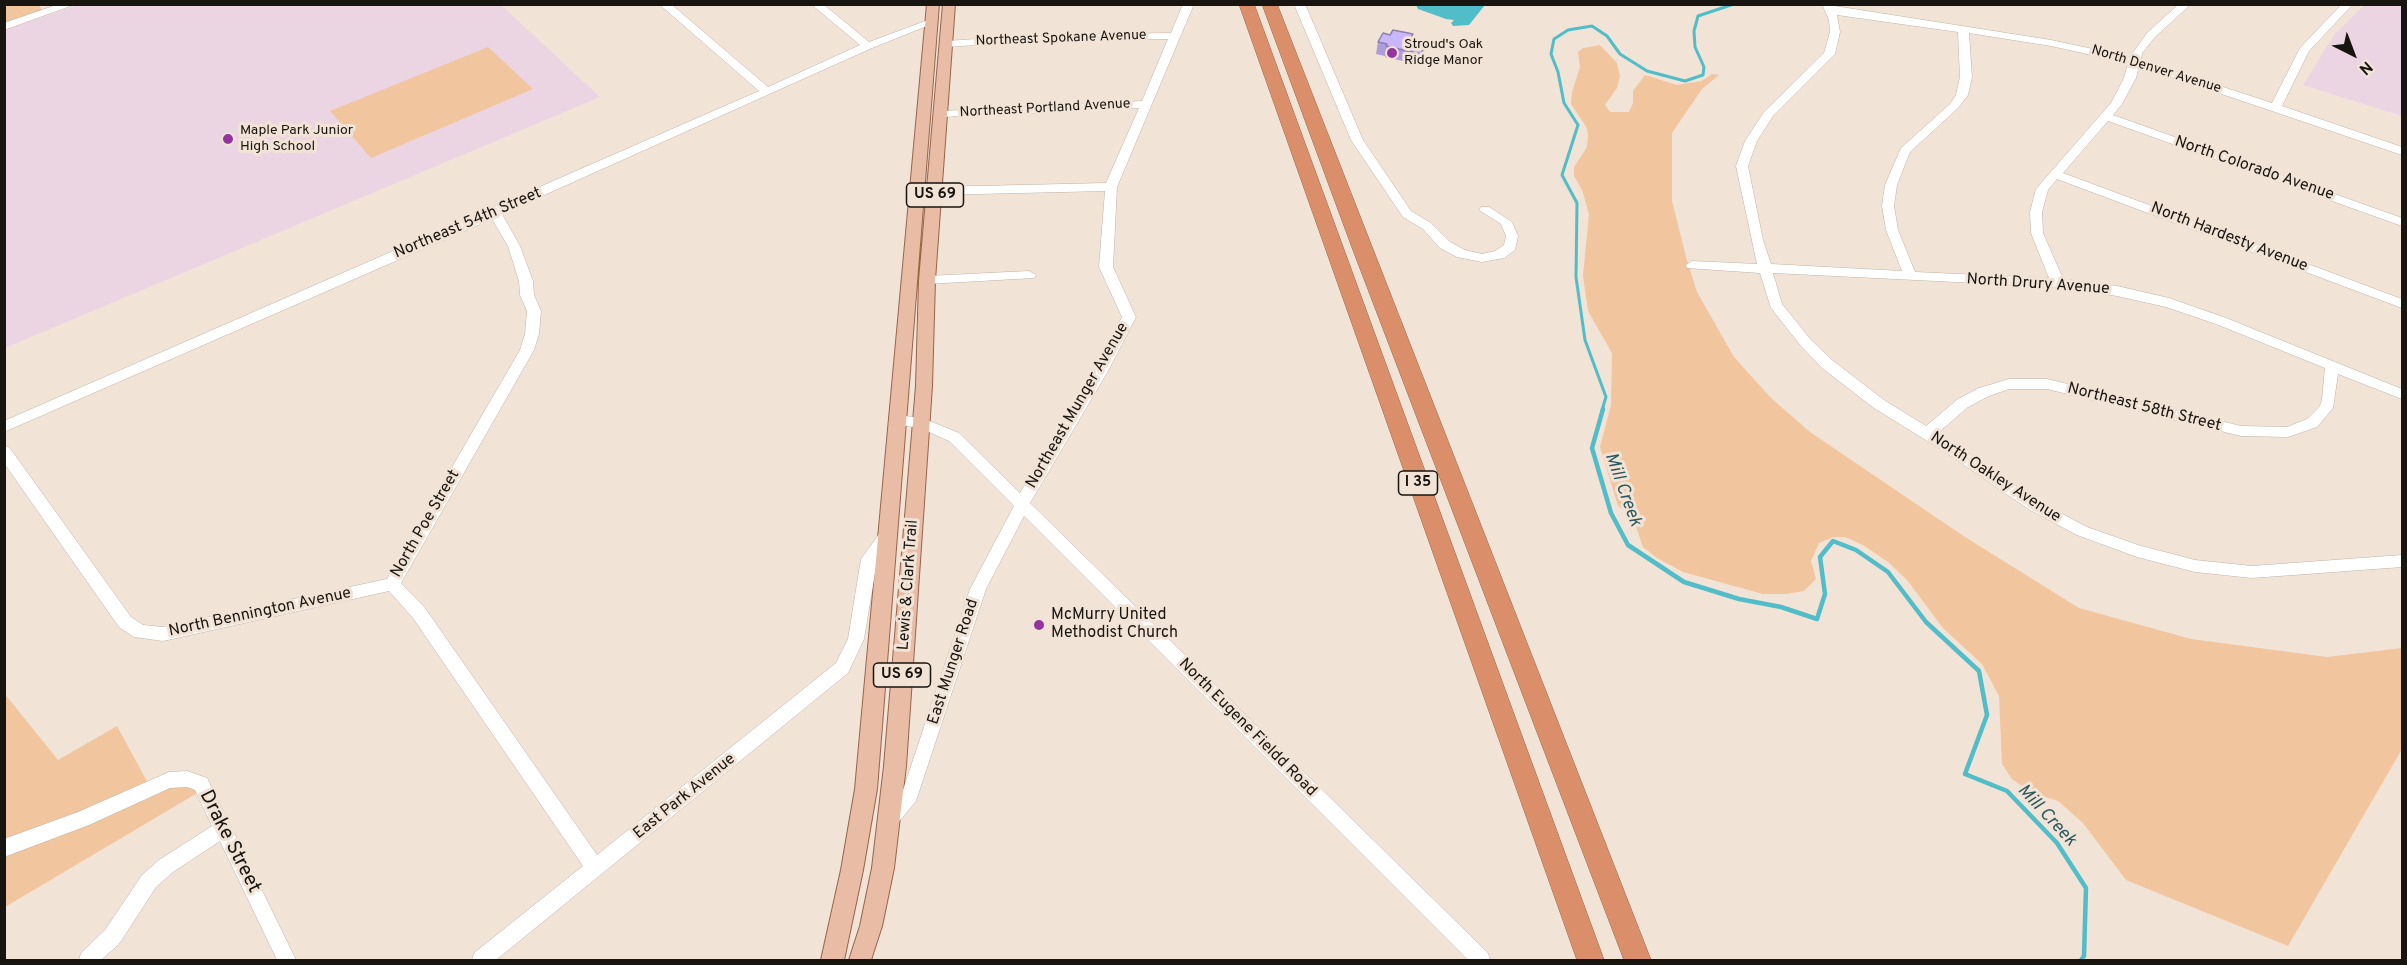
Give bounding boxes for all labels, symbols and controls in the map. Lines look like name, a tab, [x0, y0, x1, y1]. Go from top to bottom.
north arrow	[2323, 24, 2383, 84]
street label: Northeast Spokane Avenue	[975, 28, 1147, 50]
place label: Stroud's Oak Ridge Manor	[1404, 37, 1483, 70]
street label: North Denver Avenue	[2089, 42, 2223, 98]
marker: Stroud's Oak Ridge Manor	[1385, 46, 1399, 60]
text: N	[2354, 56, 2376, 79]
street label: Northeast Portland Avenue	[959, 96, 1131, 122]
place label: Maple Park Junior High School	[240, 123, 353, 156]
marker: Maple Park Junior High School	[221, 132, 235, 146]
street label: North Colorado Avenue	[2172, 133, 2336, 205]
road number: US 69	[906, 183, 964, 207]
street label: Northeast 54th Street	[391, 184, 545, 264]
street label: North Hardesty Avenue	[2148, 199, 2310, 277]
street label: North Drury Avenue	[1966, 270, 2110, 300]
street label: Northeast Munger Avenue	[1023, 320, 1133, 492]
street label: Northeast 58th Street	[2065, 380, 2223, 436]
street label: North Oakley Avenue	[1926, 429, 2064, 527]
water label: Mill Creek	[1599, 450, 1645, 530]
street label: North Poe Street	[387, 467, 465, 581]
road number: I 35	[1398, 471, 1438, 495]
street label: Lewis & Clark Trail	[895, 519, 923, 651]
street label: North Bennington Avenue	[167, 584, 353, 642]
street label: East Munger Road	[925, 597, 983, 727]
place label: McMurry United Methodist Church	[1051, 606, 1178, 644]
marker: McMurry United Methodist Church	[1032, 618, 1046, 632]
street label: North Eugene Fieldd Road	[1174, 655, 1320, 801]
road number: US 69	[874, 663, 930, 687]
street label: East Park Avenue	[630, 750, 740, 844]
water label: Mill Creek	[2012, 781, 2080, 851]
street label: Drake Street	[193, 787, 265, 897]

